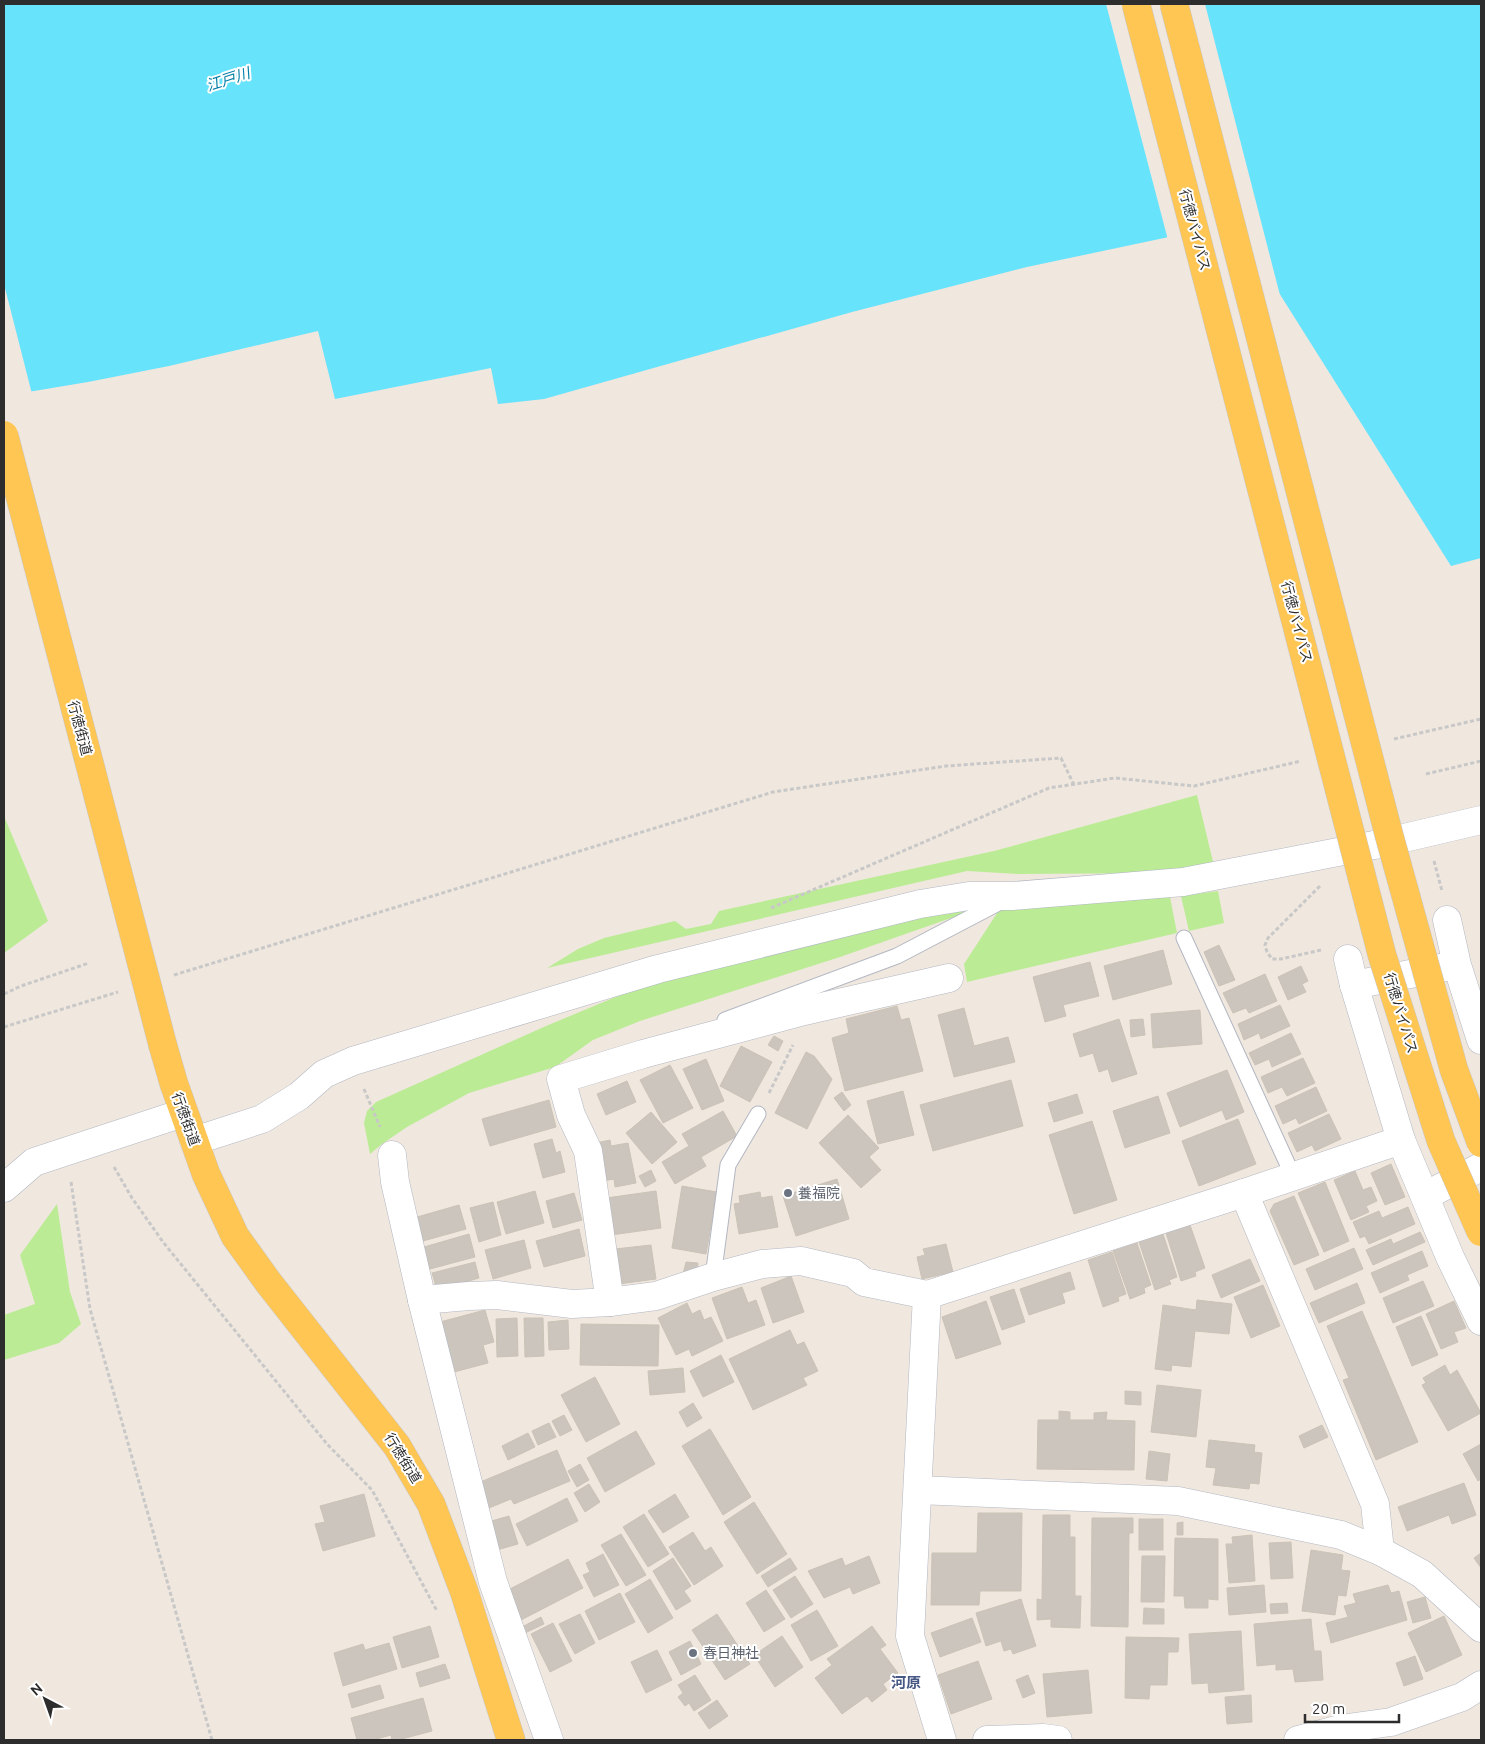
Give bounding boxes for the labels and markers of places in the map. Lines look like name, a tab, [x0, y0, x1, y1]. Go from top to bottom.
place label: 養福院	[798, 1185, 840, 1201]
marker: 養福院	[782, 1187, 794, 1199]
place label: 春日神社	[703, 1645, 759, 1661]
marker: 春日神社	[687, 1647, 699, 1659]

